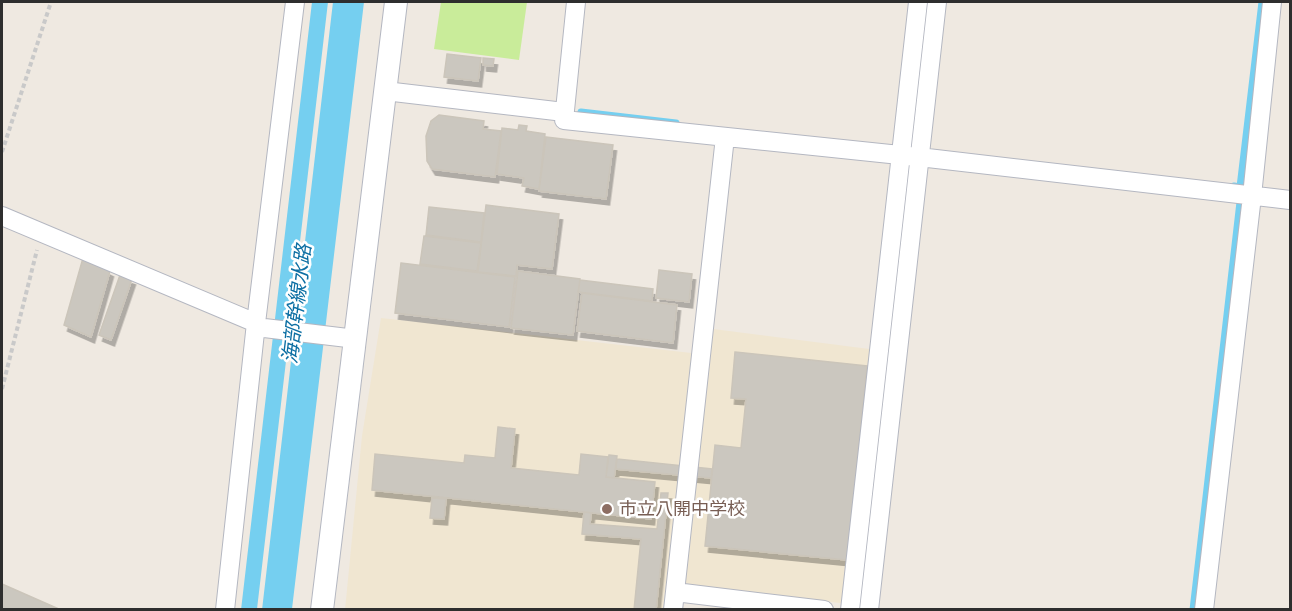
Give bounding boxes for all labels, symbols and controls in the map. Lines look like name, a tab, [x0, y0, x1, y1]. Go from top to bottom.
water label: 海部幹線水路	[276, 241, 318, 365]
place label: 市立八開中学校	[619, 497, 745, 521]
marker: 市立八開中学校	[600, 502, 614, 516]

